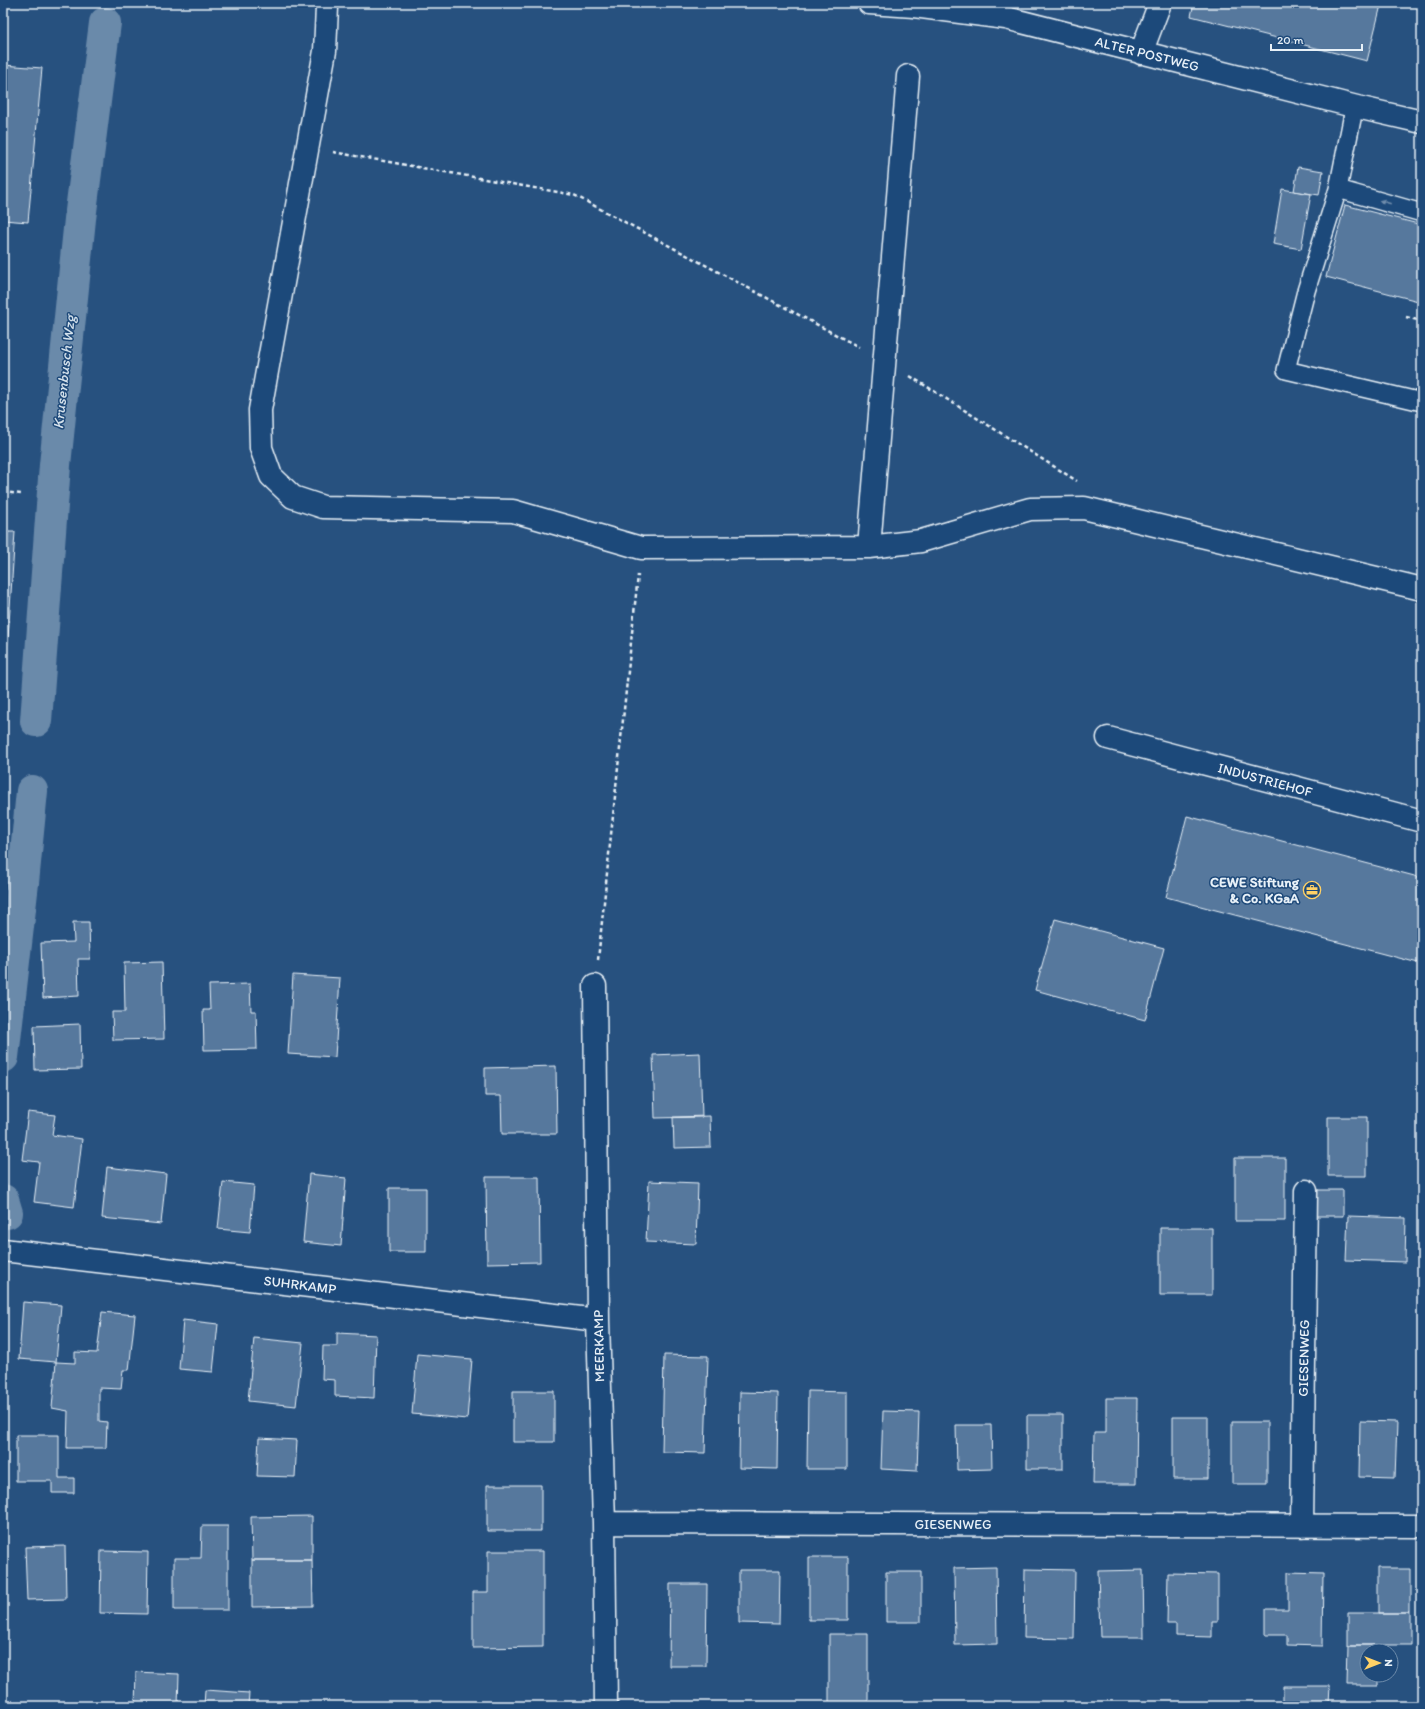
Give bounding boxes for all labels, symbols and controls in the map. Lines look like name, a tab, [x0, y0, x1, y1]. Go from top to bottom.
scale bar	[1271, 26, 1362, 52]
street label: ALTER POSTWEG	[1093, 33, 1201, 75]
text: 20 m	[1277, 33, 1304, 47]
one-way arrow	[1378, 199, 1390, 205]
water label: Krusenbusch Wzg	[49, 312, 79, 430]
street label: INDUSTRIEHOF	[1216, 759, 1315, 801]
place label: CEWE Stiftung & Co. KGaA	[1210, 874, 1300, 907]
office icon: CEWE Stiftung & Co. KGaA	[1302, 880, 1322, 900]
street label: SUHRKAMP	[263, 1272, 337, 1298]
street label: MEERKAMP	[590, 1310, 608, 1382]
street label: GIESENWEG	[1295, 1319, 1313, 1397]
street label: GIESENWEG	[914, 1516, 992, 1533]
north arrow	[1359, 1643, 1399, 1683]
text: N	[1382, 1659, 1395, 1667]

